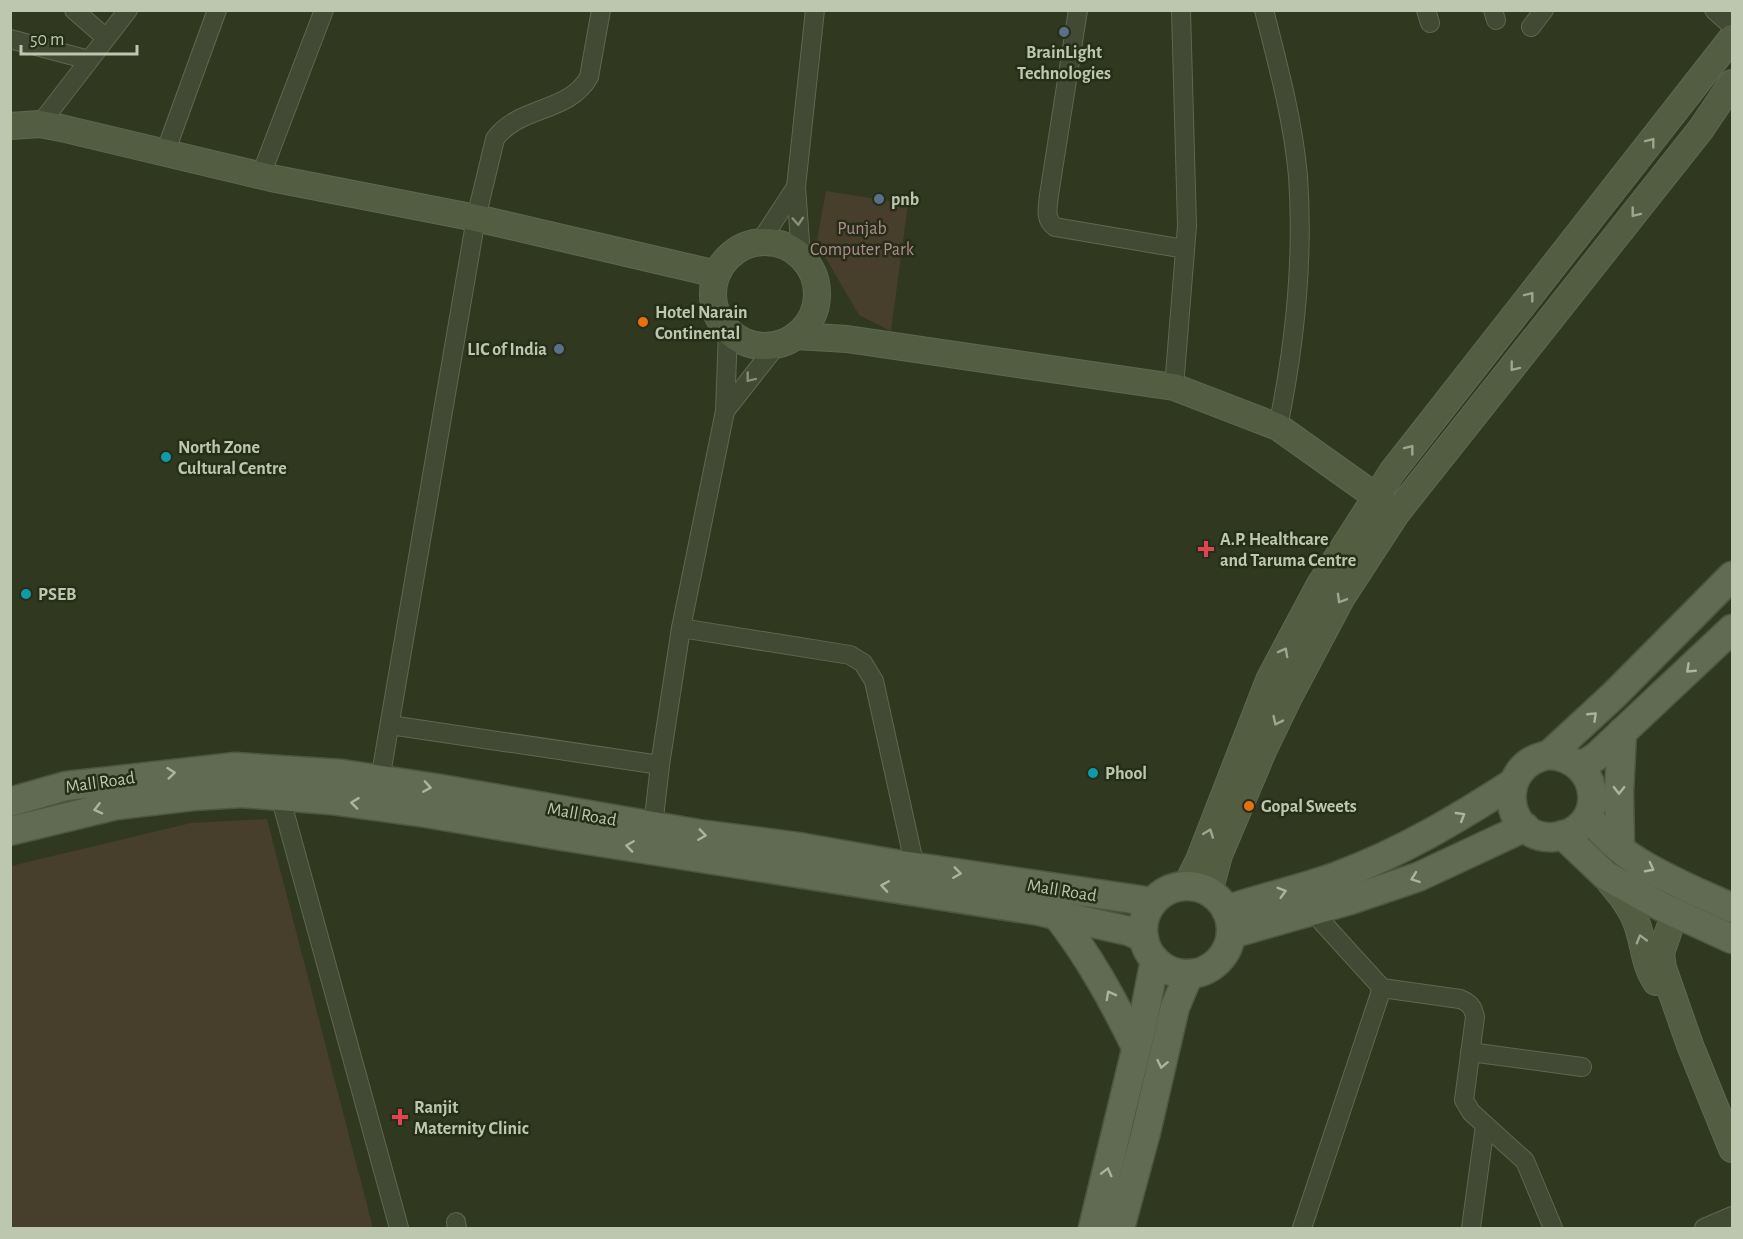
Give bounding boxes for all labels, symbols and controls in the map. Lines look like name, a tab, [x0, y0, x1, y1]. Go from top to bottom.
scale bar	[21, 18, 136, 56]
marker: BrainLight Technologies	[1057, 25, 1071, 39]
text: 50 m	[30, 31, 64, 49]
place label: BrainLight Technologies	[1017, 44, 1111, 83]
one-way arrow	[1643, 138, 1654, 149]
place label: pnb	[891, 191, 919, 209]
marker: pnb	[872, 192, 886, 206]
one-way arrow	[1631, 207, 1642, 218]
one-way arrow	[792, 217, 805, 226]
park label: Punjab Computer Park	[810, 220, 915, 259]
one-way arrow	[1523, 291, 1534, 302]
place label: Hotel Narain Continental	[655, 304, 748, 343]
marker: Hotel Narain Continental	[636, 315, 650, 329]
place label: LIC of India	[467, 341, 547, 359]
marker: LIC of India	[552, 342, 566, 356]
one-way arrow	[1510, 360, 1521, 371]
one-way arrow	[747, 371, 758, 382]
place label: North Zone Cultural Centre	[178, 439, 287, 478]
one-way arrow	[1402, 445, 1413, 456]
marker: North Zone Cultural Centre	[159, 450, 173, 464]
place label: A.P. Healthcare and Taruma Centre	[1220, 531, 1356, 570]
marker: A.P. Healthcare and Taruma Centre	[1197, 540, 1215, 558]
place label: PSEB	[38, 586, 77, 604]
marker: PSEB	[19, 587, 33, 601]
one-way arrow	[1337, 592, 1349, 603]
one-way arrow	[1277, 648, 1288, 659]
one-way arrow	[1686, 662, 1697, 673]
one-way arrow	[1585, 712, 1596, 723]
one-way arrow	[1273, 715, 1285, 726]
place label: Phool	[1105, 765, 1147, 783]
marker: Phool	[1086, 766, 1100, 780]
one-way arrow	[166, 767, 176, 780]
street label: Mall Road	[64, 769, 136, 797]
one-way arrow	[423, 780, 432, 792]
one-way arrow	[1613, 786, 1625, 795]
one-way arrow	[350, 798, 359, 810]
place label: Gopal Sweets	[1261, 798, 1357, 816]
marker: Gopal Sweets	[1242, 799, 1256, 813]
street label: Mall Road	[546, 800, 618, 830]
one-way arrow	[94, 802, 104, 815]
one-way arrow	[1455, 812, 1465, 824]
one-way arrow	[698, 828, 707, 840]
one-way arrow	[1202, 828, 1215, 838]
one-way arrow	[626, 841, 635, 853]
one-way arrow	[1643, 861, 1654, 872]
one-way arrow	[953, 866, 962, 878]
one-way arrow	[1410, 870, 1421, 883]
street label: Mall Road	[1026, 877, 1098, 905]
one-way arrow	[881, 880, 890, 892]
one-way arrow	[1276, 887, 1287, 899]
one-way arrow	[1636, 934, 1648, 944]
one-way arrow	[1106, 991, 1117, 1001]
one-way arrow	[1156, 1059, 1169, 1069]
place label: Ranjit Maternity Clinic	[414, 1099, 529, 1138]
marker: Ranjit Maternity Clinic	[391, 1108, 409, 1126]
one-way arrow	[1100, 1167, 1113, 1177]

